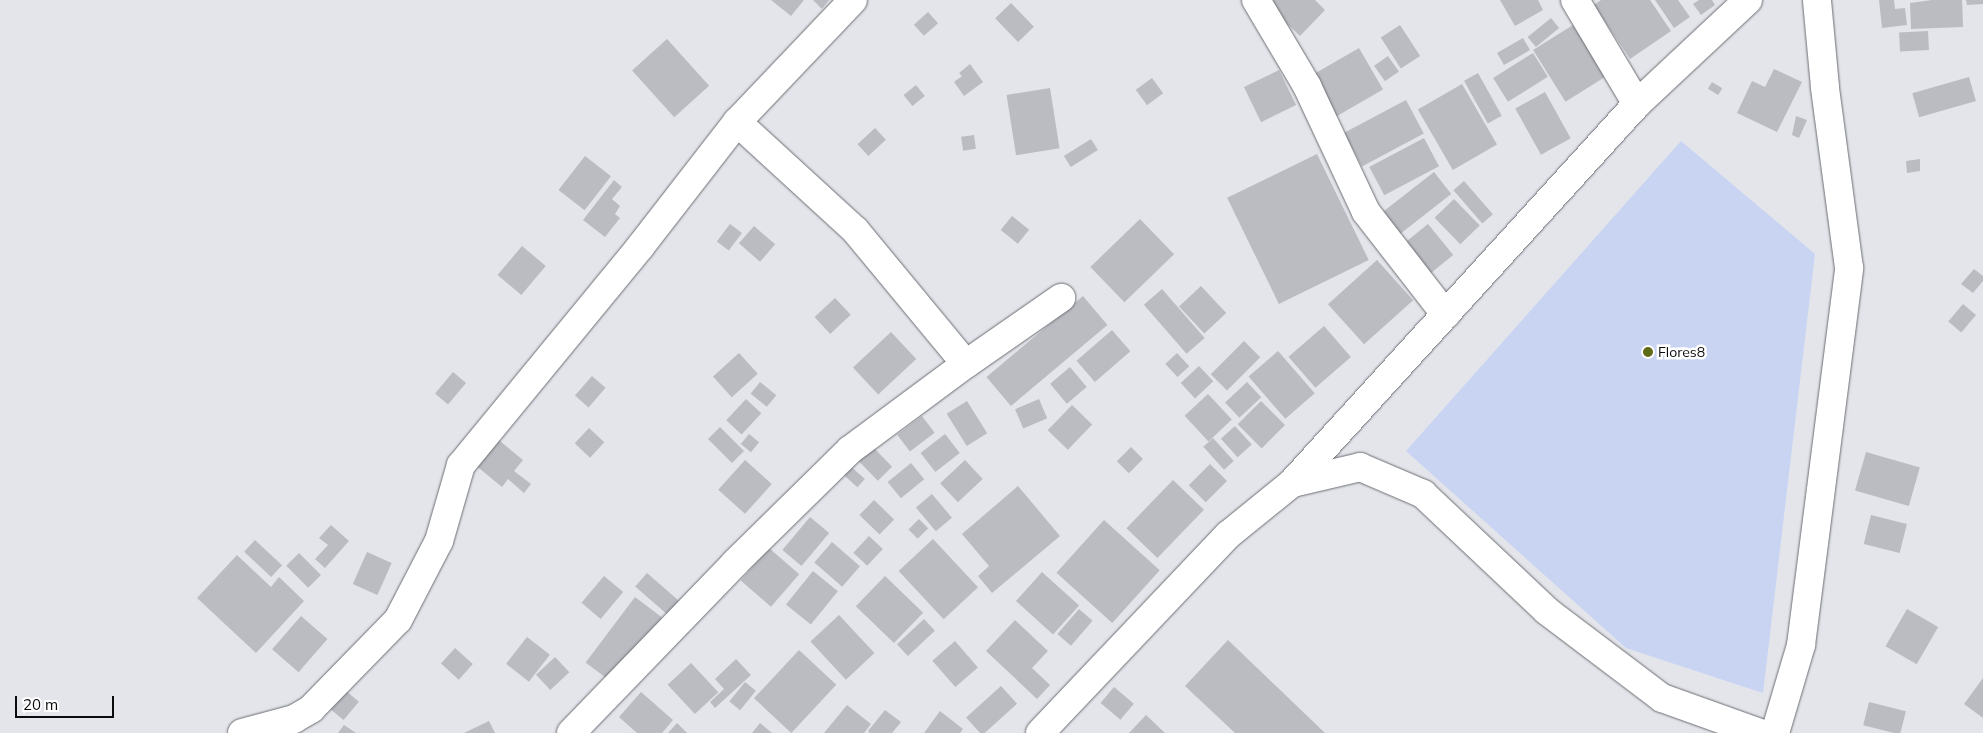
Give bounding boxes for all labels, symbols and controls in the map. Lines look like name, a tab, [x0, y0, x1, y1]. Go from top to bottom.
place label: Flores8	[1658, 344, 1705, 360]
marker: Flores8	[1642, 346, 1654, 358]
scale bar	[18, 686, 116, 718]
text: 20 m	[23, 695, 58, 714]

